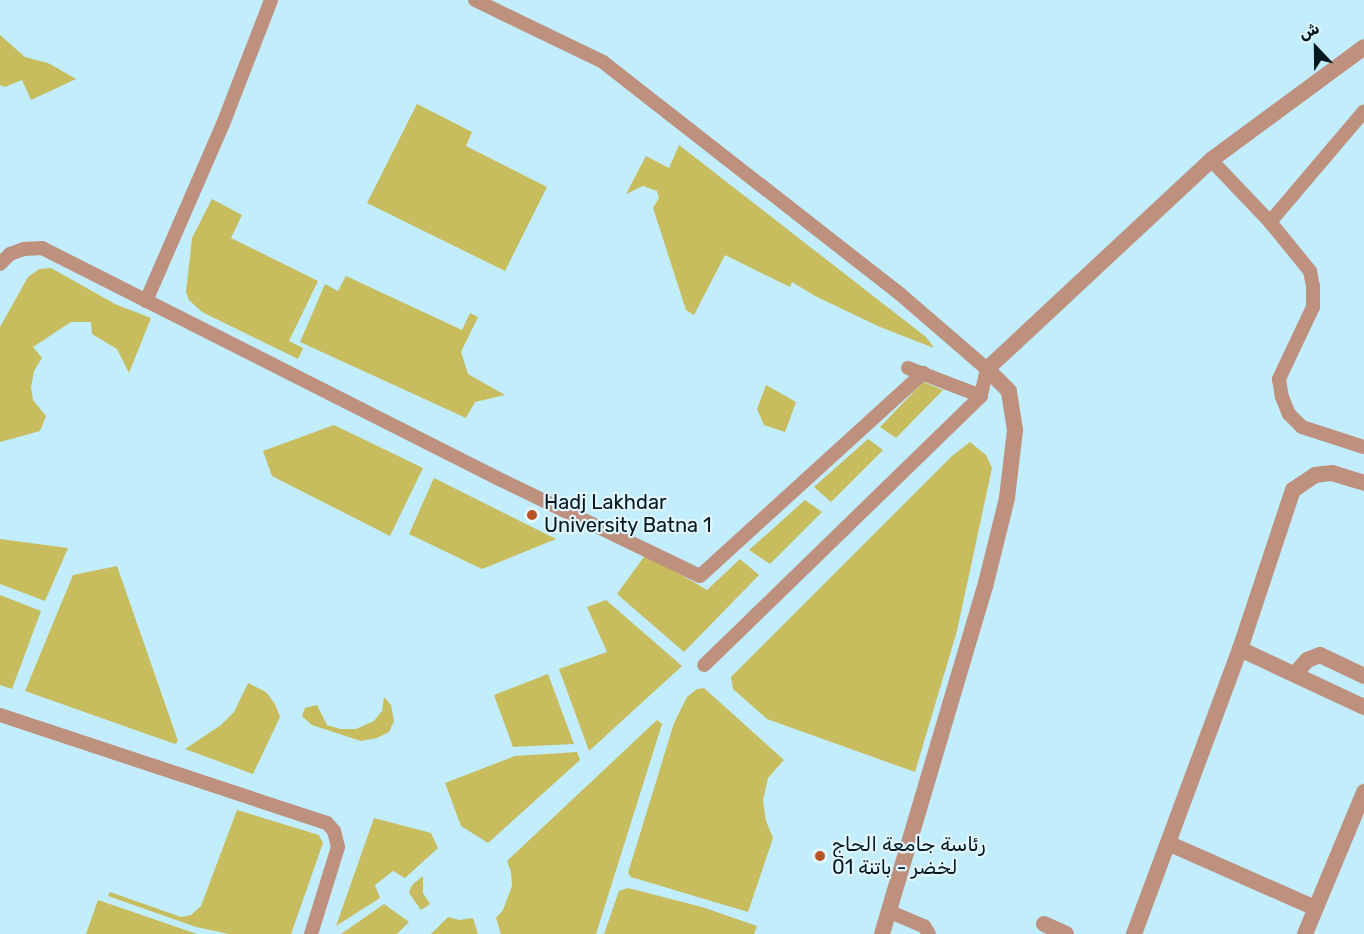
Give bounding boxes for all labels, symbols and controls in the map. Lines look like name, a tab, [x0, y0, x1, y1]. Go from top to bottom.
north arrow	[1286, 18, 1346, 78]
text: ش	[1296, 18, 1322, 43]
place label: Hadj Lakhdar University Batna 1	[544, 491, 712, 538]
marker: Hadj Lakhdar University Batna 1	[525, 508, 539, 522]
place label: رئاسة جامعة الحاج لخضر - باتنة 01	[832, 832, 986, 879]
marker: رئاسة جامعة الحاج لخضر - باتنة 01	[813, 849, 827, 863]

